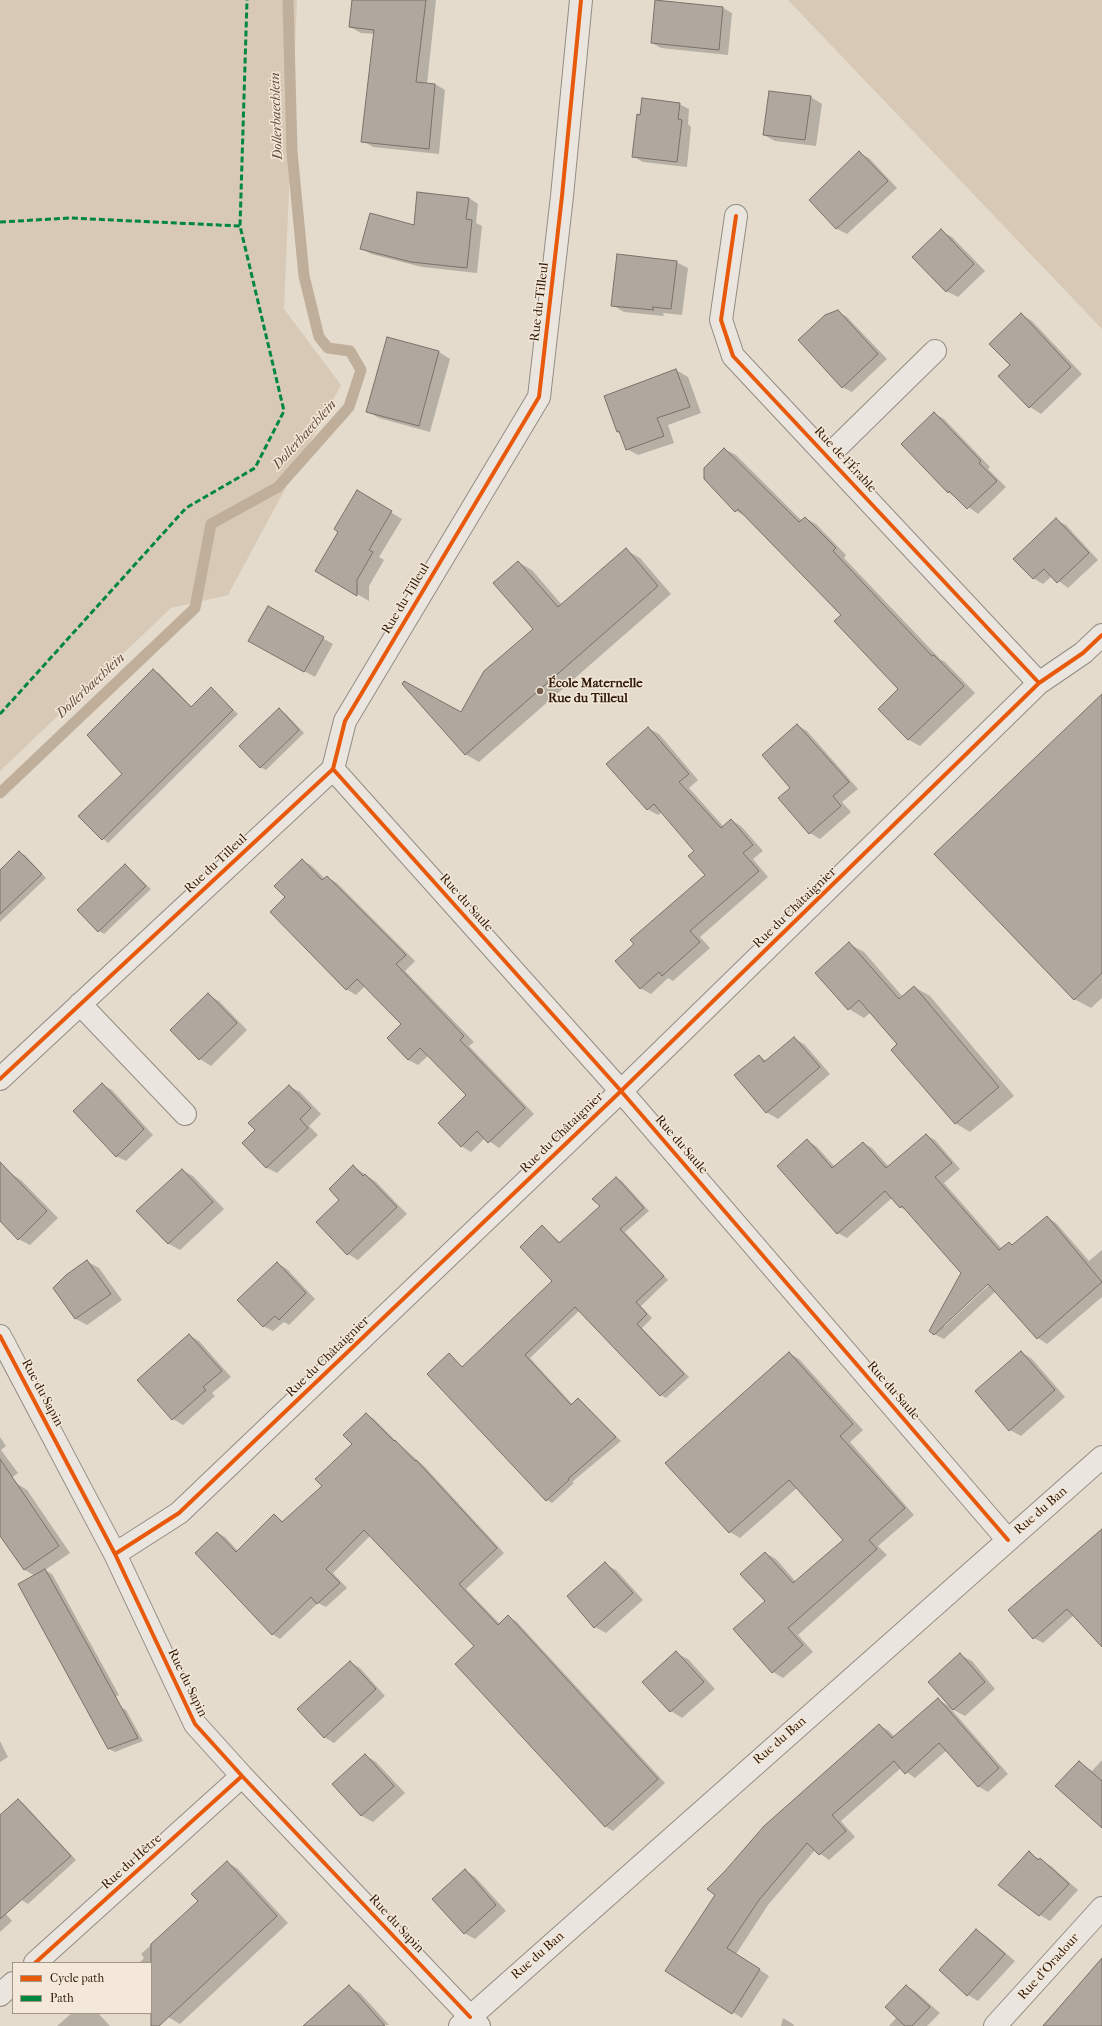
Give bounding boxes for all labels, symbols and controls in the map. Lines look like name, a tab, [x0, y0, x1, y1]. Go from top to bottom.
water label: Dollerbaechlein	[267, 72, 287, 160]
street label: Rue du Tilleul	[527, 261, 553, 343]
water label: Dollerbaechlein	[269, 397, 341, 473]
street label: Rue de l'Érable	[810, 424, 880, 496]
street label: Rue du Tilleul	[379, 561, 433, 637]
water label: Dollerbaechlein	[53, 650, 129, 722]
place label: École Maternelle Rue du Tilleul	[548, 676, 643, 707]
marker: École Maternelle Rue du Tilleul	[535, 686, 545, 696]
street label: Rue du Tilleul	[182, 831, 250, 897]
street label: Rue du Châtaignier	[750, 864, 840, 952]
street label: Rue du Saule	[436, 871, 496, 935]
street label: Rue du Châtaignier	[517, 1089, 607, 1177]
street label: Rue du Saule	[651, 1112, 711, 1178]
street label: Rue du Châtaignier	[283, 1313, 373, 1401]
street label: Rue du Sapin	[18, 1357, 66, 1429]
street label: Rue du Saule	[863, 1358, 923, 1424]
street label: Rue du Ban	[1011, 1484, 1071, 1538]
street label: Rue du Sapin	[164, 1646, 210, 1720]
street label: Rue du Ban	[750, 1714, 810, 1768]
street label: Rue du Hêtre	[99, 1831, 165, 1893]
street label: Rue du Sapin	[365, 1892, 427, 1956]
street label: Rue du Ban	[508, 1929, 568, 1983]
street label: Rue d'Oradour	[1015, 1931, 1083, 2003]
legend	[12, 1962, 152, 2014]
text: Cycle path	[50, 1971, 104, 1985]
text: Path	[50, 1991, 74, 2005]

